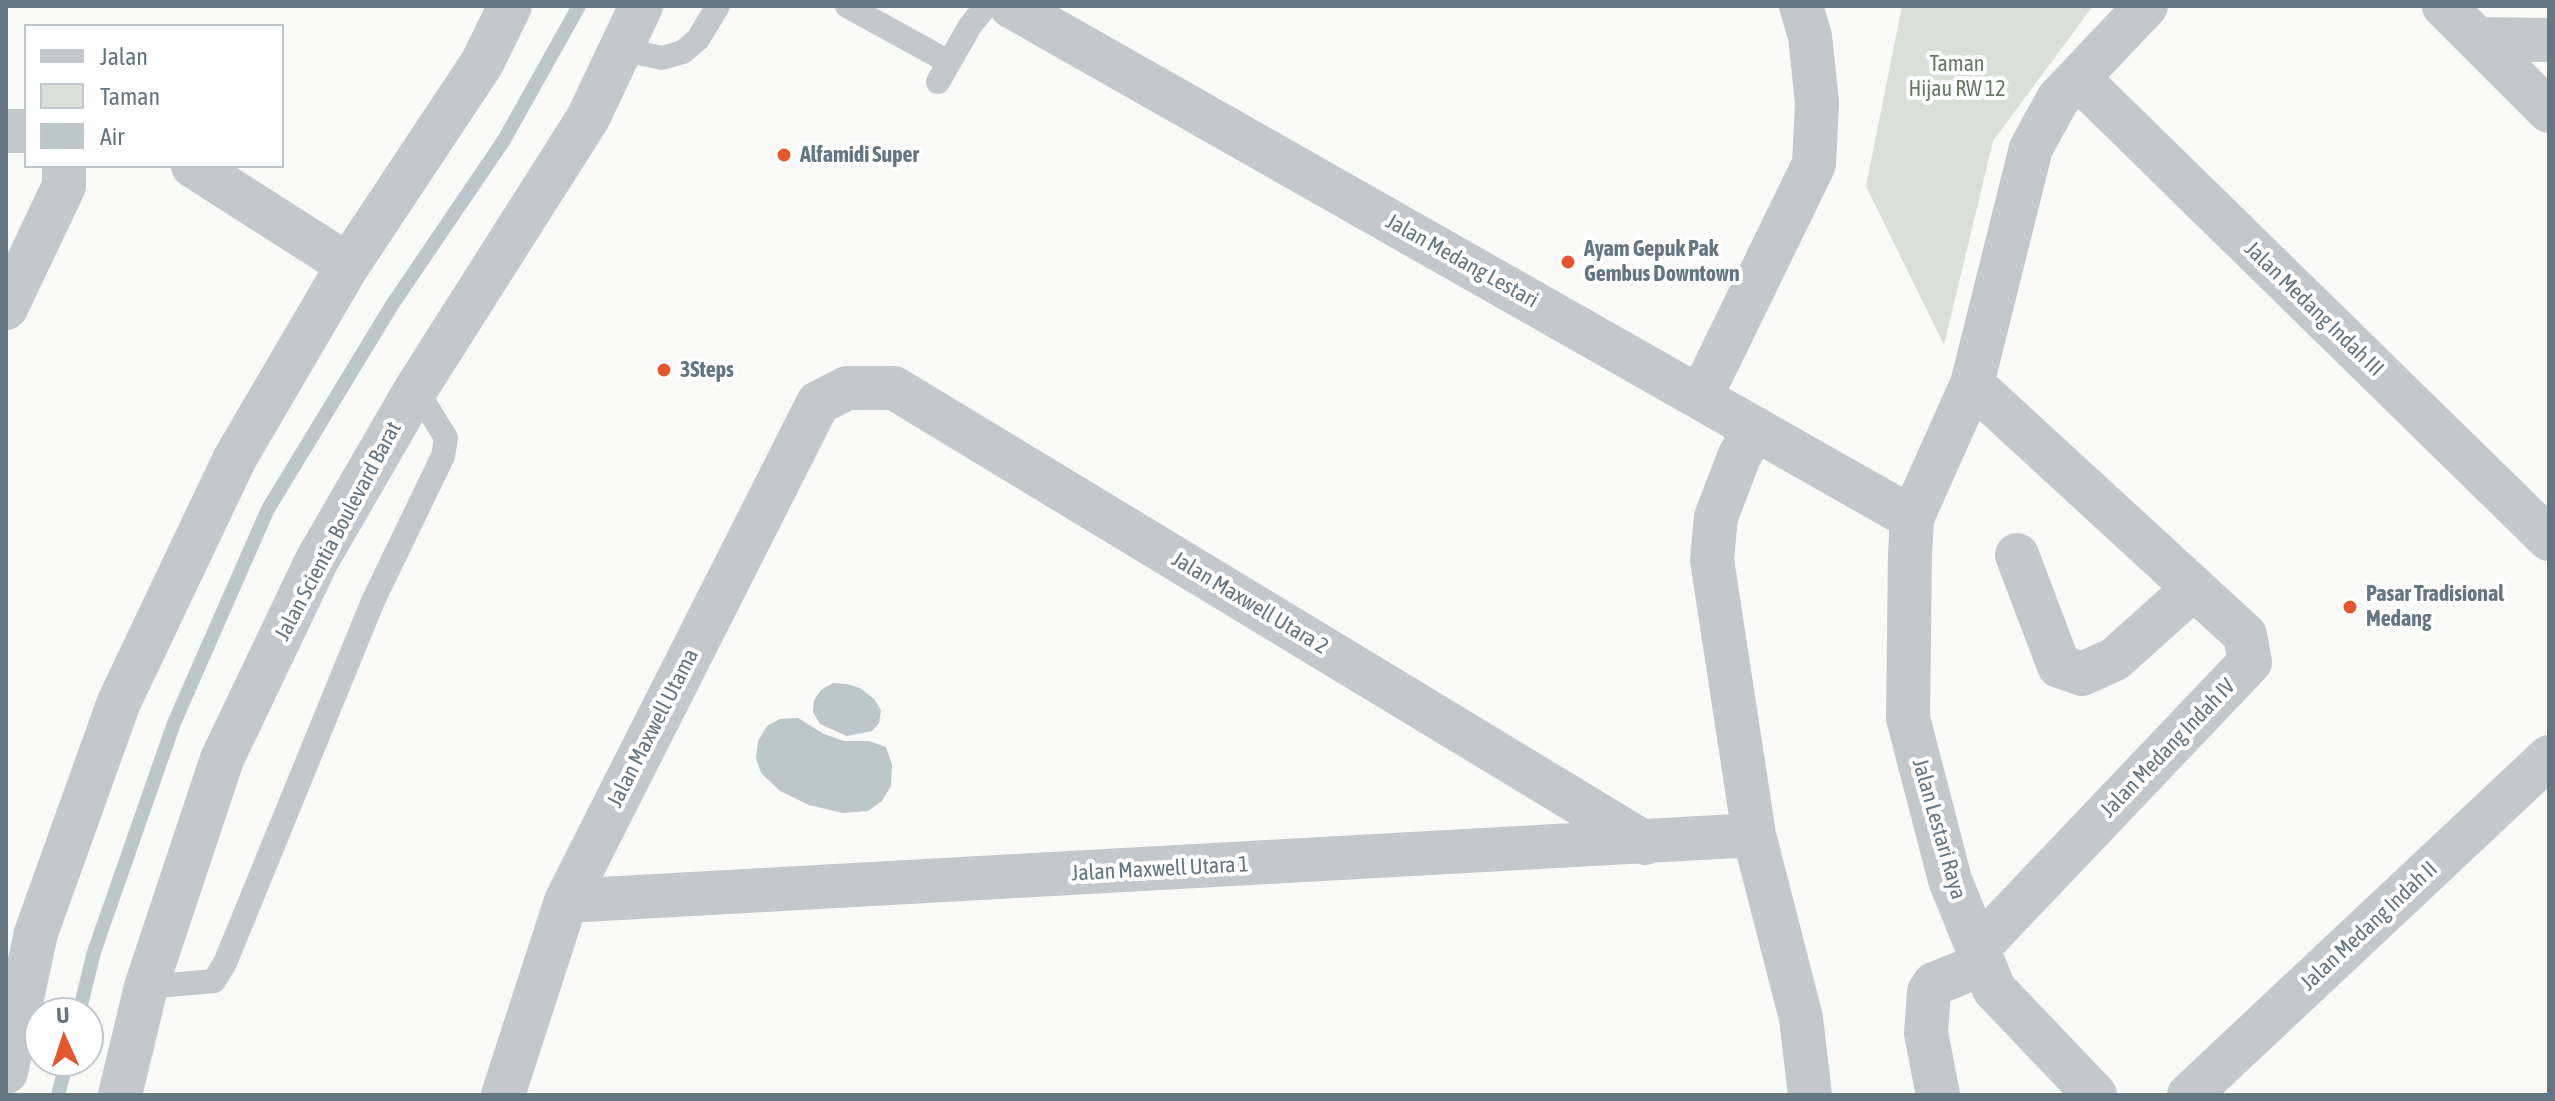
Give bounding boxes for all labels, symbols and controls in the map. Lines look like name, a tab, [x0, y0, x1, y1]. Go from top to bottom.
legend	[24, 24, 284, 168]
text: Jalan	[100, 43, 148, 70]
park label: Taman Hijau RW 12	[1908, 51, 2006, 102]
text: Taman	[100, 83, 160, 110]
text: Air	[100, 123, 124, 150]
place label: Alfamidi Super	[800, 142, 919, 168]
marker: Alfamidi Super	[775, 146, 793, 164]
street label: Jalan Medang Lestari	[1381, 208, 1543, 314]
place label: Ayam Gepuk Pak Gembus Downtown	[1584, 236, 1740, 288]
street label: Jalan Medang Indah III	[2239, 236, 2389, 382]
marker: Ayam Gepuk Pak Gembus Downtown	[1559, 253, 1577, 271]
place label: 3Steps	[680, 357, 734, 383]
marker: 3Steps	[655, 361, 673, 379]
street label: Jalan Scientia Boulevard Barat	[269, 417, 407, 645]
street label: Jalan Maxwell Utara 2	[1167, 546, 1333, 660]
place label: Pasar Tradisional Medang	[2366, 581, 2504, 632]
marker: Pasar Tradisional Medang	[2341, 598, 2359, 616]
street label: Jalan Maxwell Utama	[602, 644, 704, 812]
street label: Jalan Medang Indah IV	[2095, 673, 2241, 823]
street label: Jalan Lestari Raya	[1906, 756, 1972, 902]
street label: Jalan Maxwell Utara 1	[1071, 851, 1249, 887]
street label: Jalan Medang Indah II	[2295, 856, 2443, 996]
north arrow	[24, 997, 104, 1077]
text: U	[56, 1002, 70, 1028]

